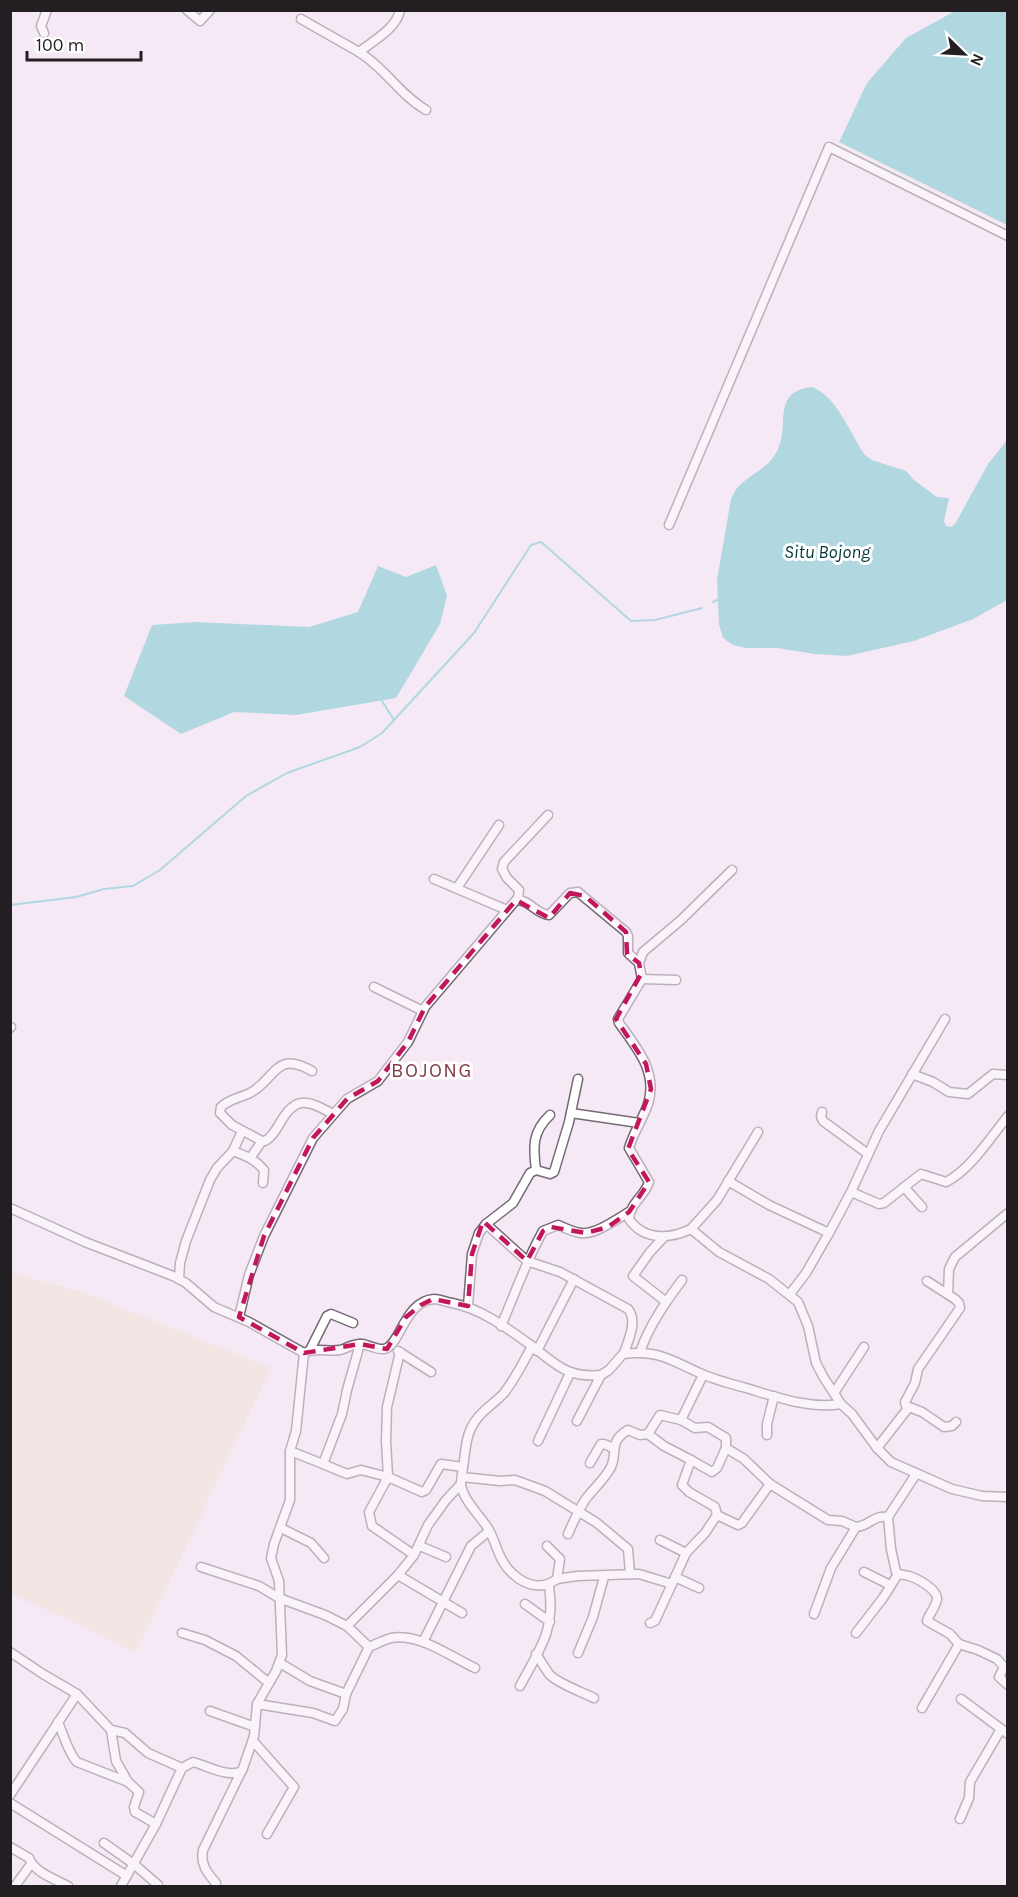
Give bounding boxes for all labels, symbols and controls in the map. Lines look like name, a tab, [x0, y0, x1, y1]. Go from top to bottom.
scale bar	[27, 24, 141, 62]
north arrow	[934, 24, 994, 84]
text: 100 m	[36, 34, 84, 56]
text: N	[966, 51, 988, 69]
water label: Situ Bojong	[784, 541, 871, 563]
district label: BOJONG	[391, 1059, 473, 1082]

